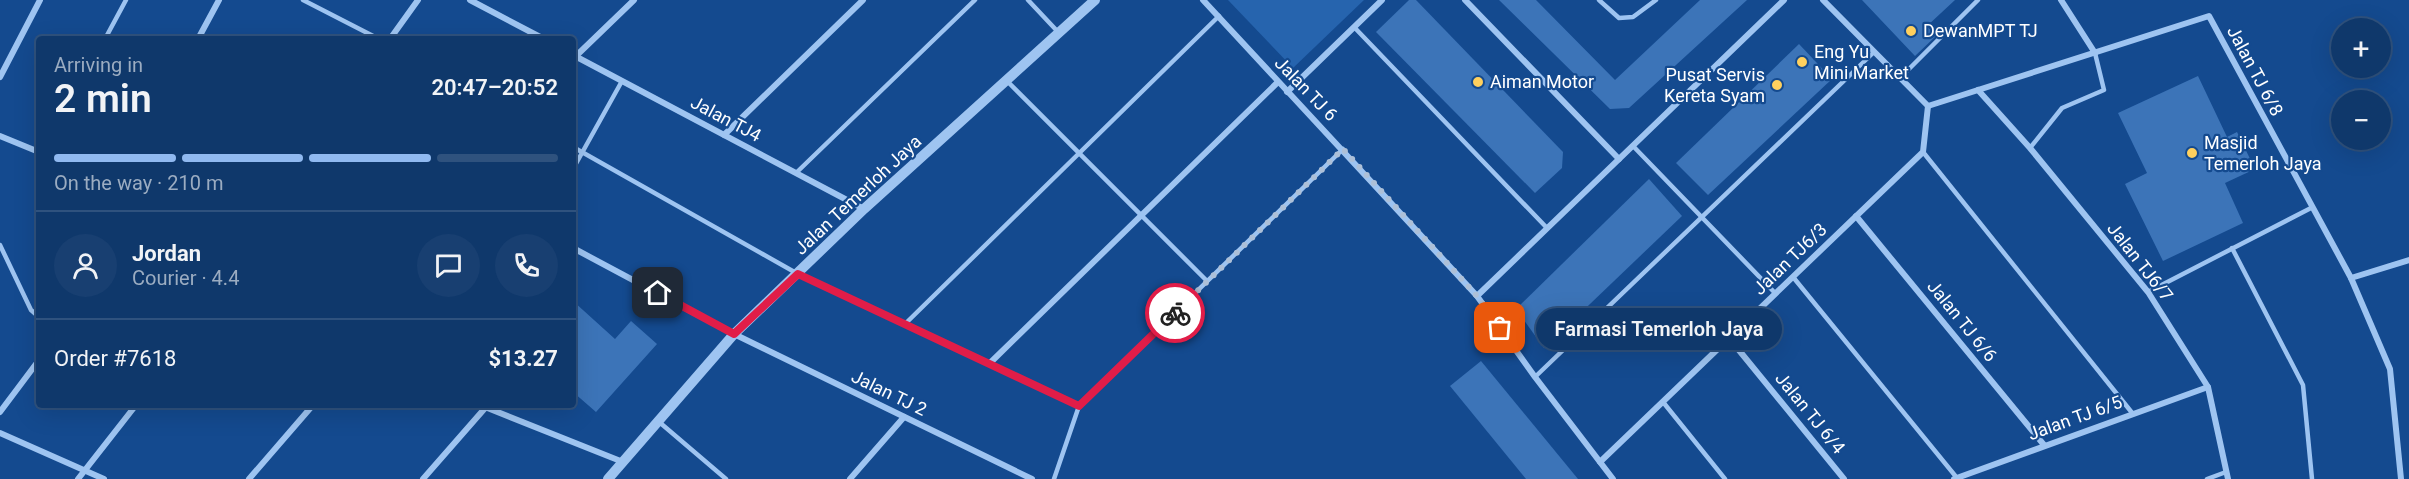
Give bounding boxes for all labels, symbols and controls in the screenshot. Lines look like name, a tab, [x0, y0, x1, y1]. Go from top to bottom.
map controls	[2331, 18, 2391, 150]
button: +	[2331, 18, 2391, 78]
place label: DewanMPT TJ	[1923, 20, 2038, 41]
street label: Jalan TJ 6/8	[2223, 22, 2288, 119]
marker: DewanMPT TJ	[1904, 24, 1918, 38]
place label: Eng Yu Mini Market	[1814, 41, 1909, 83]
street label: Jalan TJ 6	[1271, 52, 1342, 125]
text: Arriving in	[54, 53, 143, 77]
marker: Eng Yu Mini Market	[1795, 55, 1809, 69]
place label: Pusat Servis Kereta Syam	[1664, 64, 1765, 106]
place label: Aiman Motor	[1490, 71, 1594, 92]
text: 20:47–20:52	[431, 75, 558, 100]
marker: Aiman Motor	[1471, 75, 1485, 89]
text: 2 min	[54, 76, 152, 122]
marker: Pusat Servis Kereta Syam	[1770, 78, 1784, 92]
button: −	[2331, 90, 2391, 150]
street label: Jalan TJ4	[687, 91, 765, 146]
street label: Jalan Temerloh Jaya	[790, 130, 925, 259]
place label: Masjid Temerloh Jaya	[2204, 132, 2322, 174]
marker: Masjid Temerloh Jaya	[2185, 146, 2199, 160]
text: On the way · 210 m	[54, 171, 223, 195]
street label: Jalan TJ6/3	[1748, 218, 1831, 299]
street label: Jalan TJ6/7	[2103, 218, 2178, 305]
button: person	[54, 234, 117, 297]
button: chat	[417, 234, 480, 297]
button: phone	[495, 234, 558, 297]
text: Jordan	[132, 241, 201, 266]
text: Courier · 4.4	[132, 266, 239, 290]
pin	[632, 267, 683, 318]
icon: home	[641, 276, 674, 309]
street label: Jalan TJ 6/6	[1923, 276, 2002, 366]
courier	[1145, 283, 1205, 343]
icon: bike	[1159, 297, 1192, 330]
pin	[1474, 302, 1525, 353]
callout: Farmasi Temerloh Jaya	[1536, 307, 1782, 349]
icon: bag	[1483, 311, 1516, 344]
text: Farmasi Temerloh Jaya	[1554, 317, 1764, 341]
text: Order #7618	[54, 346, 176, 371]
text: $13.27	[489, 346, 558, 371]
street label: Jalan TJ 2	[848, 365, 930, 420]
street label: Jalan TJ 6/4	[1771, 368, 1850, 458]
street label: Jalan TJ 6/5	[2025, 391, 2125, 444]

